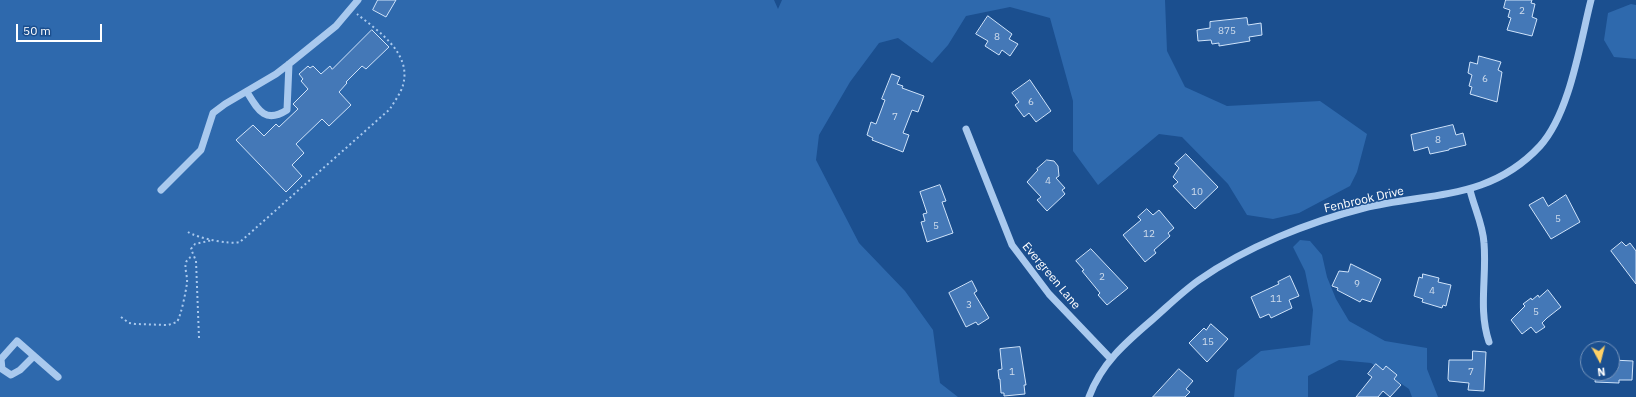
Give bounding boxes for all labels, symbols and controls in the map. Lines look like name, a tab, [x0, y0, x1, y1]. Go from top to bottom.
house number: 2	[1519, 5, 1525, 17]
scale bar	[18, 16, 104, 42]
text: 50 m	[23, 23, 51, 38]
house number: 875	[1218, 25, 1236, 37]
house number: 8	[994, 31, 1000, 43]
house number: 6	[1482, 73, 1488, 85]
house number: 6	[1028, 96, 1034, 108]
house number: 7	[892, 111, 898, 123]
house number: 8	[1435, 134, 1441, 146]
house number: 4	[1045, 175, 1051, 187]
street label: Fenbrook Drive	[1323, 184, 1405, 216]
house number: 10	[1191, 186, 1203, 198]
house number: 5	[1555, 213, 1561, 225]
house number: 5	[933, 220, 939, 232]
house number: 12	[1143, 228, 1155, 240]
street label: Evergreen Lane	[1019, 240, 1083, 312]
house number: 2	[1099, 271, 1105, 283]
house number: 9	[1354, 278, 1360, 290]
house number: 4	[1429, 285, 1435, 297]
house number: 11	[1270, 293, 1282, 305]
house number: 3	[966, 299, 972, 311]
house number: 5	[1533, 306, 1539, 318]
house number: 15	[1202, 336, 1214, 348]
north arrow	[1580, 341, 1620, 381]
text: N	[1597, 364, 1606, 379]
house number: 1	[1009, 366, 1015, 378]
house number: 7	[1468, 366, 1474, 378]

